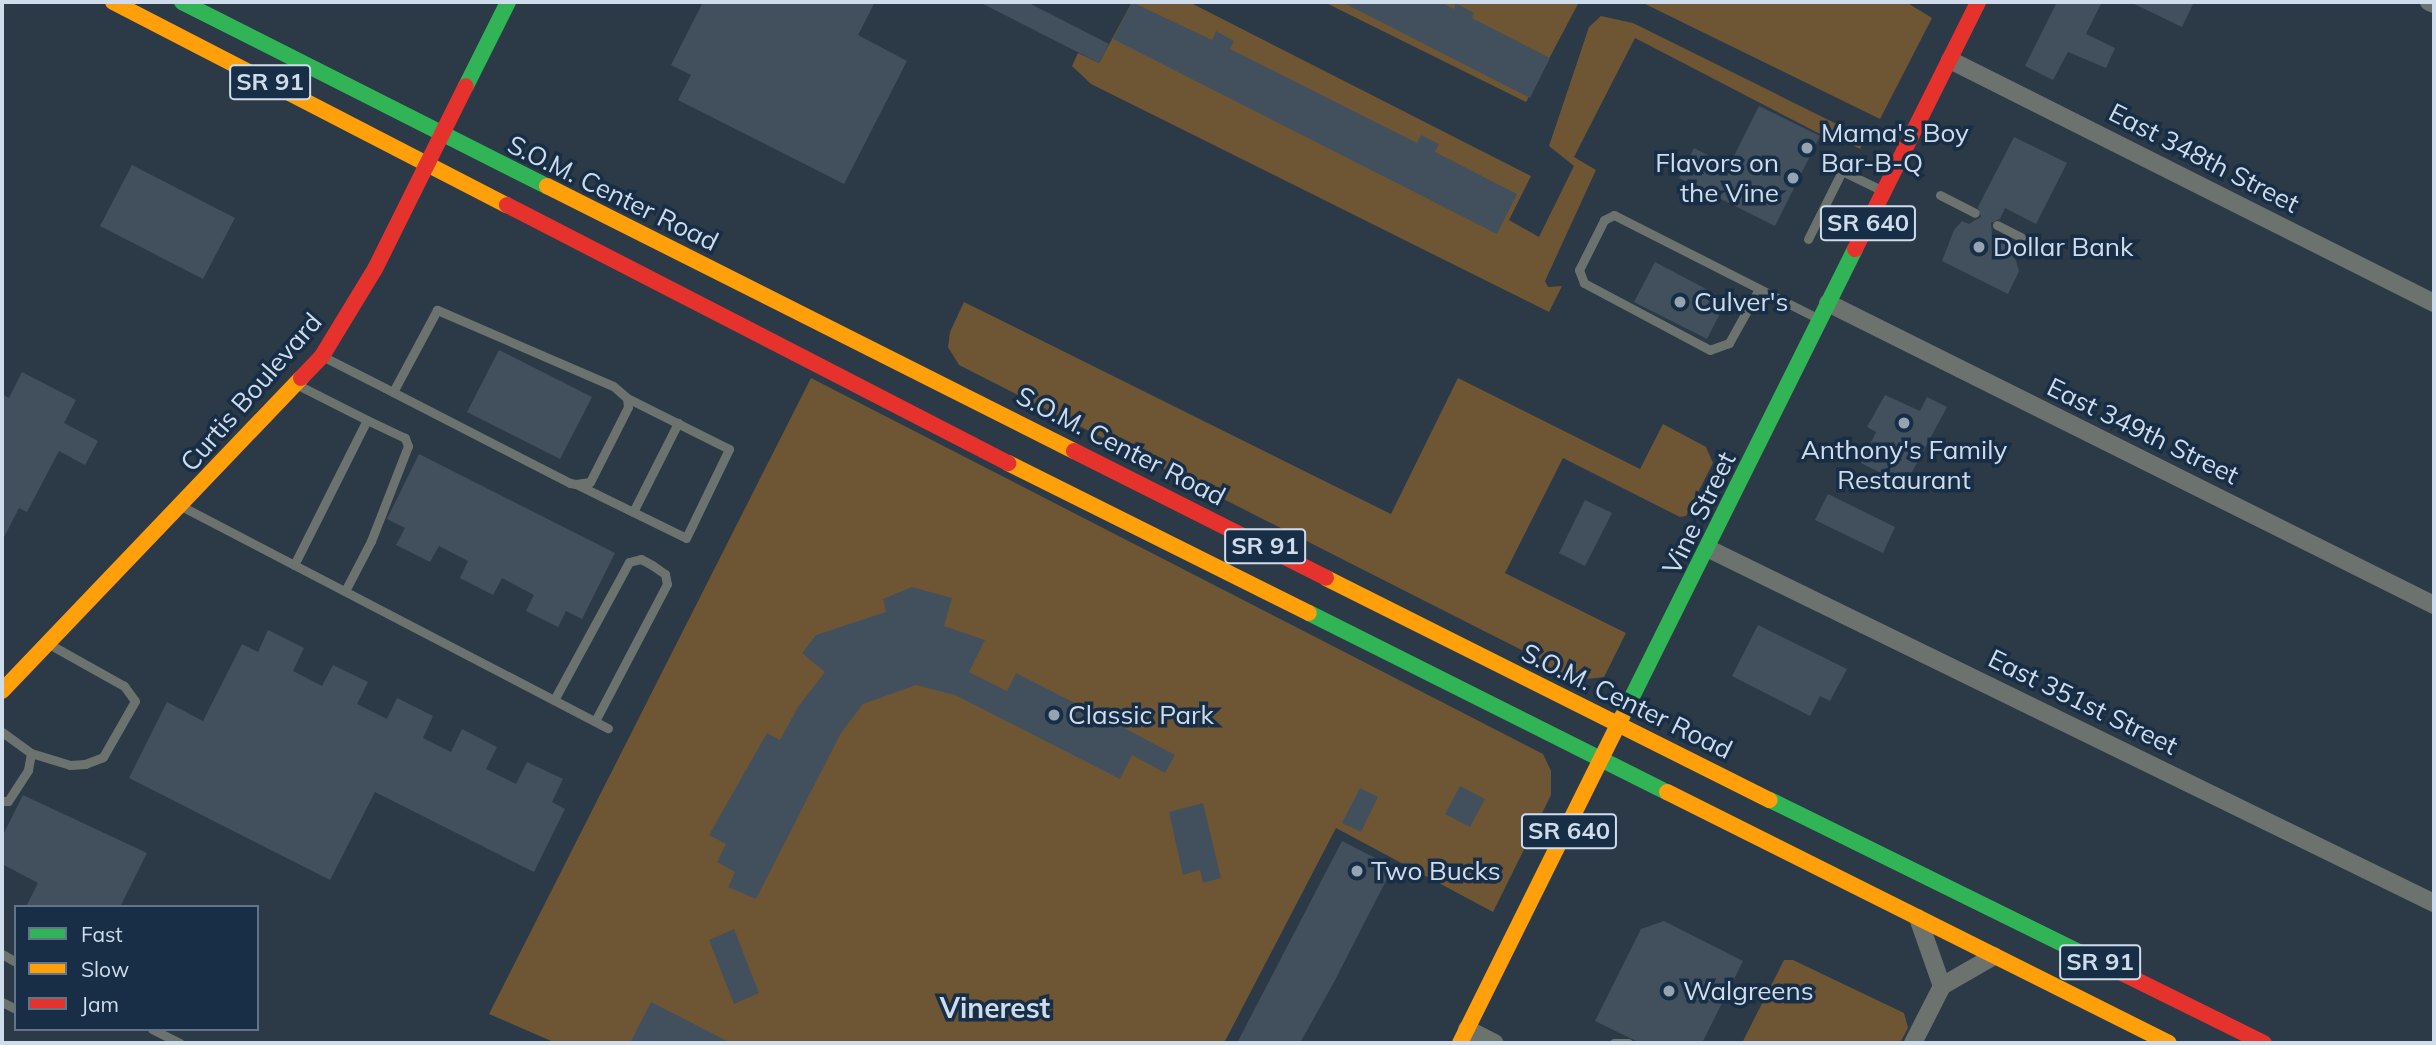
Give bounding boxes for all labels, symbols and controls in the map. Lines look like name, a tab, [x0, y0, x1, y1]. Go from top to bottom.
road number: SR 91	[228, 61, 312, 102]
street label: East 348th Street	[2104, 97, 2304, 219]
place label: Mama's Boy Bar-B-Q	[1821, 117, 1969, 178]
street label: S.O.M. Center Road	[503, 128, 723, 258]
marker: Mama's Boy Bar-B-Q	[1799, 140, 1815, 156]
place label: Flavors on the Vine	[1655, 147, 1779, 208]
marker: Flavors on the Vine	[1785, 170, 1801, 186]
road number: SR 640	[1819, 202, 1917, 244]
place label: Dollar Bank	[1993, 231, 2133, 263]
marker: Dollar Bank	[1971, 239, 1987, 255]
place label: Culver's	[1694, 286, 1789, 318]
marker: Culver's	[1672, 294, 1688, 310]
street label: Curtis Boulevard	[174, 307, 328, 477]
street label: East 349th Street	[2042, 371, 2244, 491]
street label: S.O.M. Center Road	[1011, 380, 1231, 512]
marker: Anthony's Family Restaurant	[1896, 415, 1912, 431]
place label: Anthony's Family Restaurant	[1801, 434, 2007, 496]
street label: Vine Street	[1656, 447, 1742, 579]
road number: SR 91	[1223, 526, 1307, 566]
street label: S.O.M. Center Road	[1517, 636, 1737, 766]
street label: East 351st Street	[1983, 643, 2183, 761]
place label: Classic Park	[1068, 699, 1214, 731]
marker: Classic Park	[1046, 707, 1062, 723]
road number: SR 640	[1520, 810, 1618, 852]
place label: Two Bucks	[1371, 855, 1501, 887]
marker: Two Bucks	[1349, 863, 1365, 879]
legend	[14, 905, 259, 1031]
text: Fast	[81, 921, 123, 947]
road number: SR 91	[2058, 942, 2142, 982]
text: Slow	[81, 956, 129, 982]
place label: Walgreens	[1683, 975, 1814, 1007]
marker: Walgreens	[1661, 983, 1677, 999]
text: Jam	[81, 991, 119, 1017]
district label: Vinerest	[940, 991, 1050, 1025]

